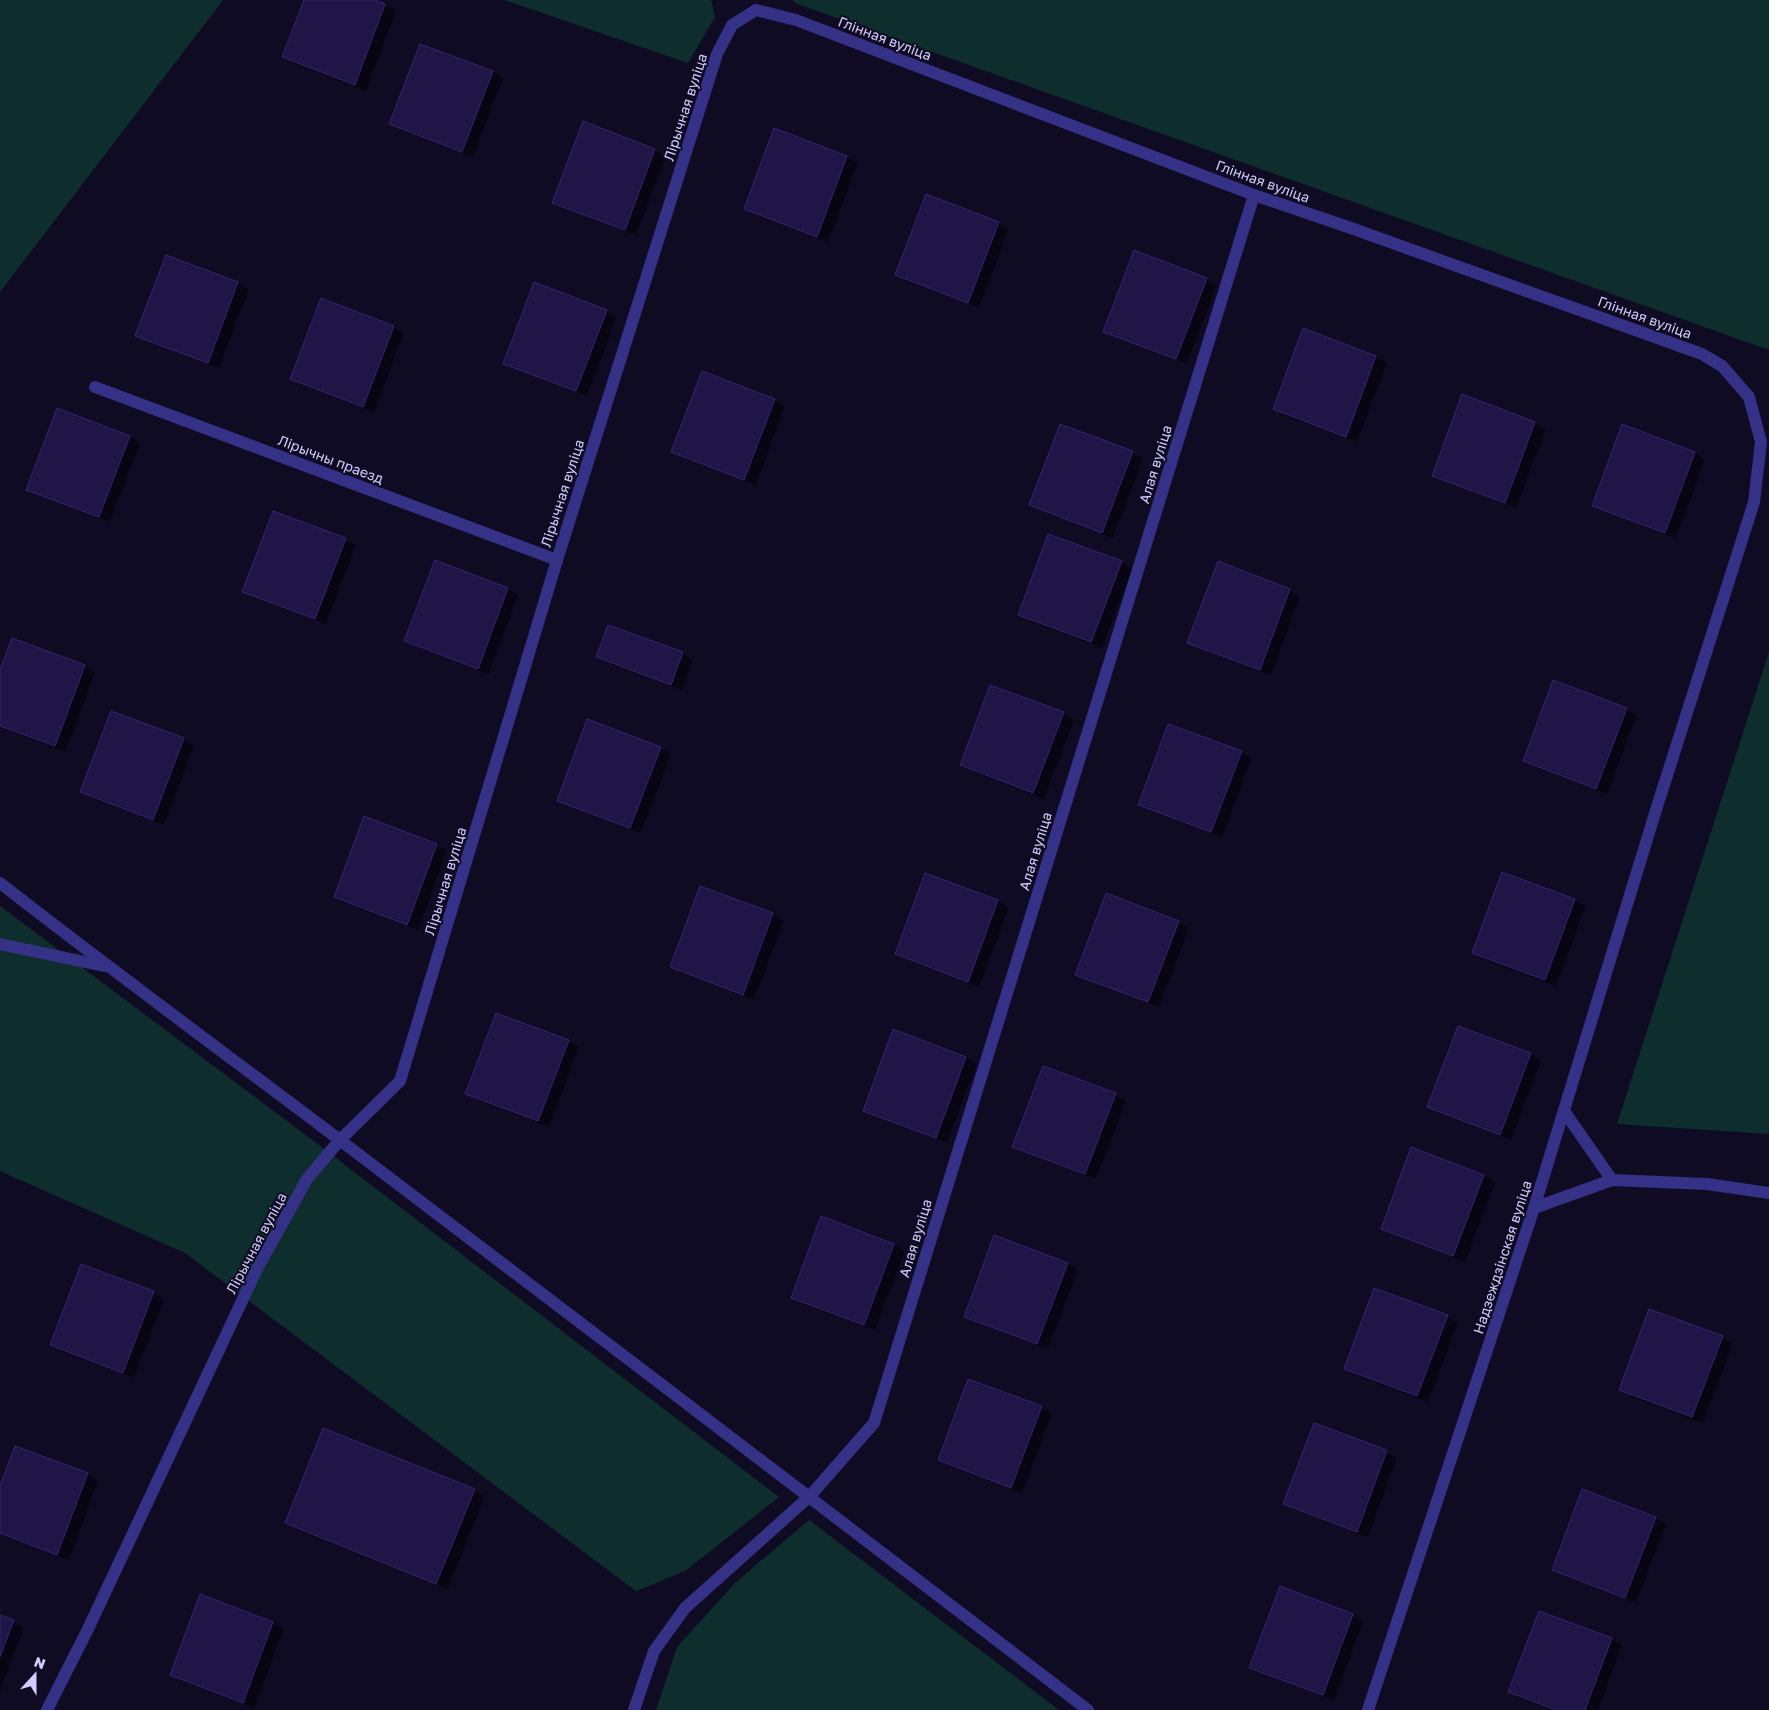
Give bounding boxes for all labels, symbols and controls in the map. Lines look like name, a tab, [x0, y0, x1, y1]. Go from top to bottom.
street label: Глінная вуліца	[836, 12, 934, 64]
street label: Лірычная вуліца	[660, 51, 710, 163]
street label: Глінная вуліца	[1214, 156, 1312, 206]
street label: Глінная вуліца	[1596, 292, 1694, 342]
street label: Алая вуліца	[1135, 423, 1175, 505]
street label: Лірычны праезд	[276, 431, 387, 487]
street label: Лірычная вуліца	[537, 437, 587, 549]
street label: Алая вуліца	[1015, 810, 1055, 892]
street label: Лірычная вуліца	[420, 825, 470, 937]
street label: Надзеждзінская вуліца	[1469, 1178, 1535, 1336]
street label: Лірычная вуліца	[222, 1189, 290, 1297]
street label: Алая вуліца	[895, 1197, 935, 1279]
north arrow	[10, 1650, 60, 1700]
text: N	[32, 1653, 48, 1672]

